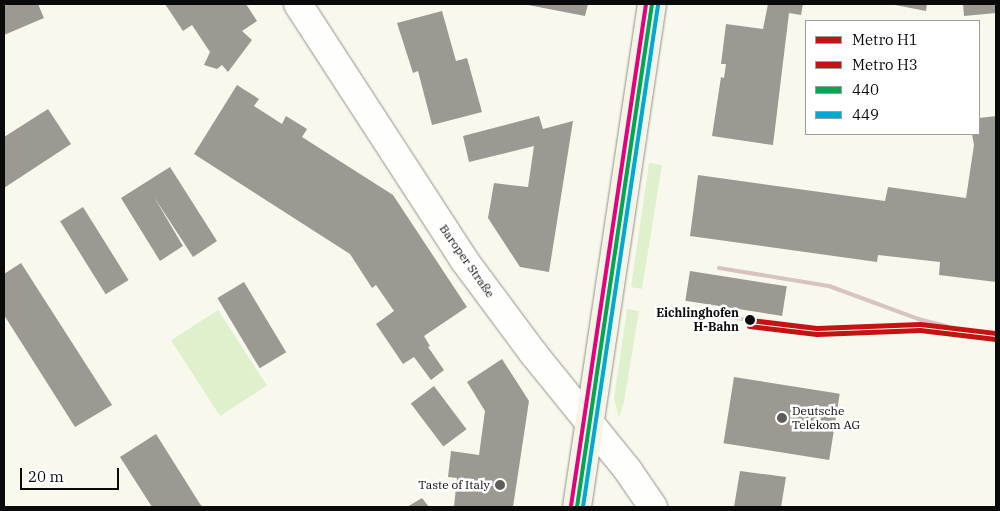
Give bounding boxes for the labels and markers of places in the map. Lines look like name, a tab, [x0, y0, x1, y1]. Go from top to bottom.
place label: Eichlinghofen H-Bahn	[656, 306, 739, 334]
marker: Eichlinghofen H-Bahn	[743, 313, 757, 327]
place label: Deutsche Telekom AG	[792, 404, 860, 432]
marker: Deutsche Telekom AG	[776, 412, 788, 424]
place label: Taste of Italy	[418, 478, 490, 492]
marker: Taste of Italy	[494, 479, 506, 491]

